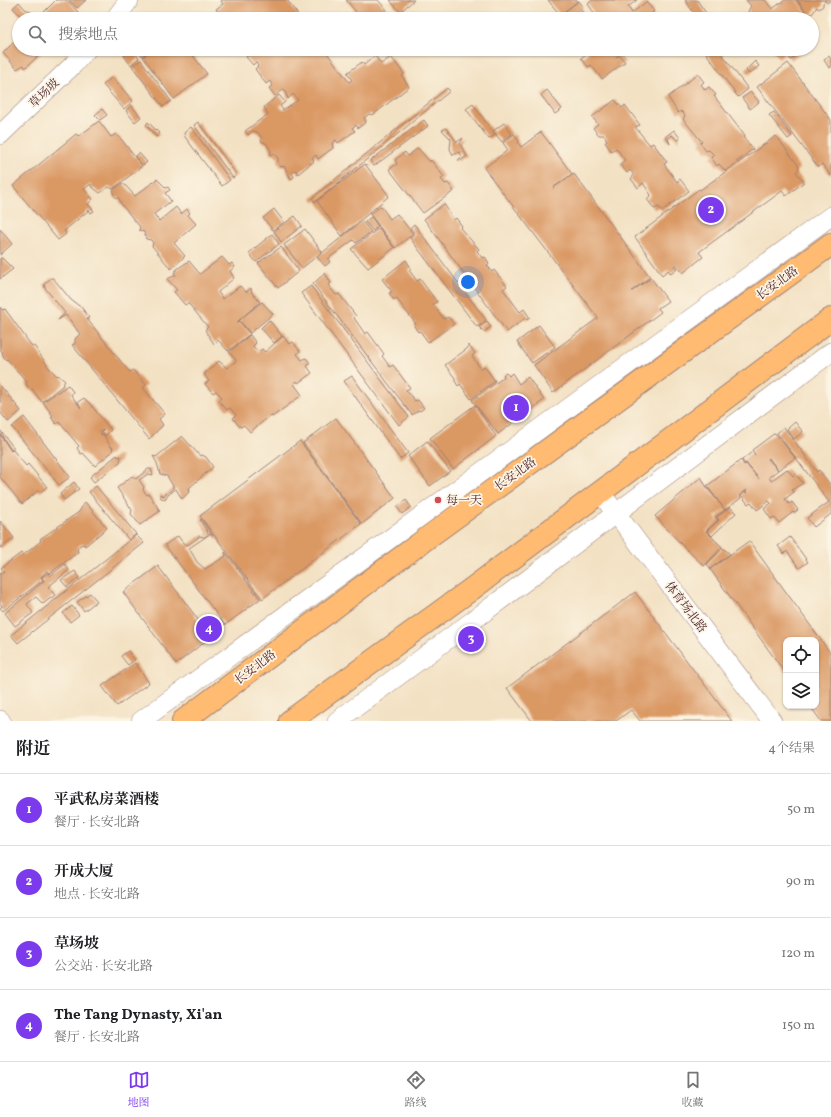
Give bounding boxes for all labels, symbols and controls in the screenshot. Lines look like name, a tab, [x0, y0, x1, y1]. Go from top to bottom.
search box	[12, 12, 819, 56]
icon: search	[26, 23, 48, 45]
text: 搜索地点	[58, 25, 118, 46]
street label: 草场坡	[26, 75, 63, 112]
pin: 2	[698, 195, 724, 225]
street label: 长安北路	[753, 263, 802, 304]
your location	[458, 272, 478, 292]
pin: 1	[503, 393, 529, 423]
street label: 长安北路	[491, 454, 540, 495]
place label: 每一天	[446, 493, 482, 509]
marker: 每一天	[433, 495, 443, 505]
street label: 体育场北路	[661, 579, 710, 636]
pin: 4	[196, 614, 222, 644]
pin: 3	[458, 624, 484, 654]
map controls	[783, 637, 819, 709]
button: locate	[783, 637, 819, 673]
street label: 长安北路	[232, 647, 280, 689]
button: layers	[783, 673, 819, 709]
text: 附近	[16, 738, 50, 761]
text: 4个结果	[768, 740, 815, 758]
text: 平武私房菜酒楼	[54, 790, 159, 811]
text: 1	[26, 801, 32, 819]
text: 50 m	[787, 801, 815, 819]
text: 餐厅 · 长安北路	[54, 814, 140, 832]
text: 开成大厦	[54, 862, 114, 883]
text: 2	[26, 873, 32, 891]
text: 90 m	[786, 873, 815, 891]
text: 地点 · 长安北路	[54, 886, 140, 904]
text: 草场坡	[54, 934, 99, 955]
text: 3	[26, 945, 32, 963]
text: 120 m	[781, 945, 815, 963]
text: 公交站 · 长安北路	[54, 958, 153, 976]
text: The Tang Dynasty, Xi'an	[54, 1005, 222, 1026]
text: 4	[25, 1017, 33, 1035]
text: 150 m	[782, 1017, 815, 1035]
text: 餐厅 · 长安北路	[54, 1029, 140, 1047]
tab: 地图	[128, 1069, 150, 1111]
tab: 路线	[405, 1069, 427, 1111]
tab: 收藏	[682, 1069, 704, 1111]

